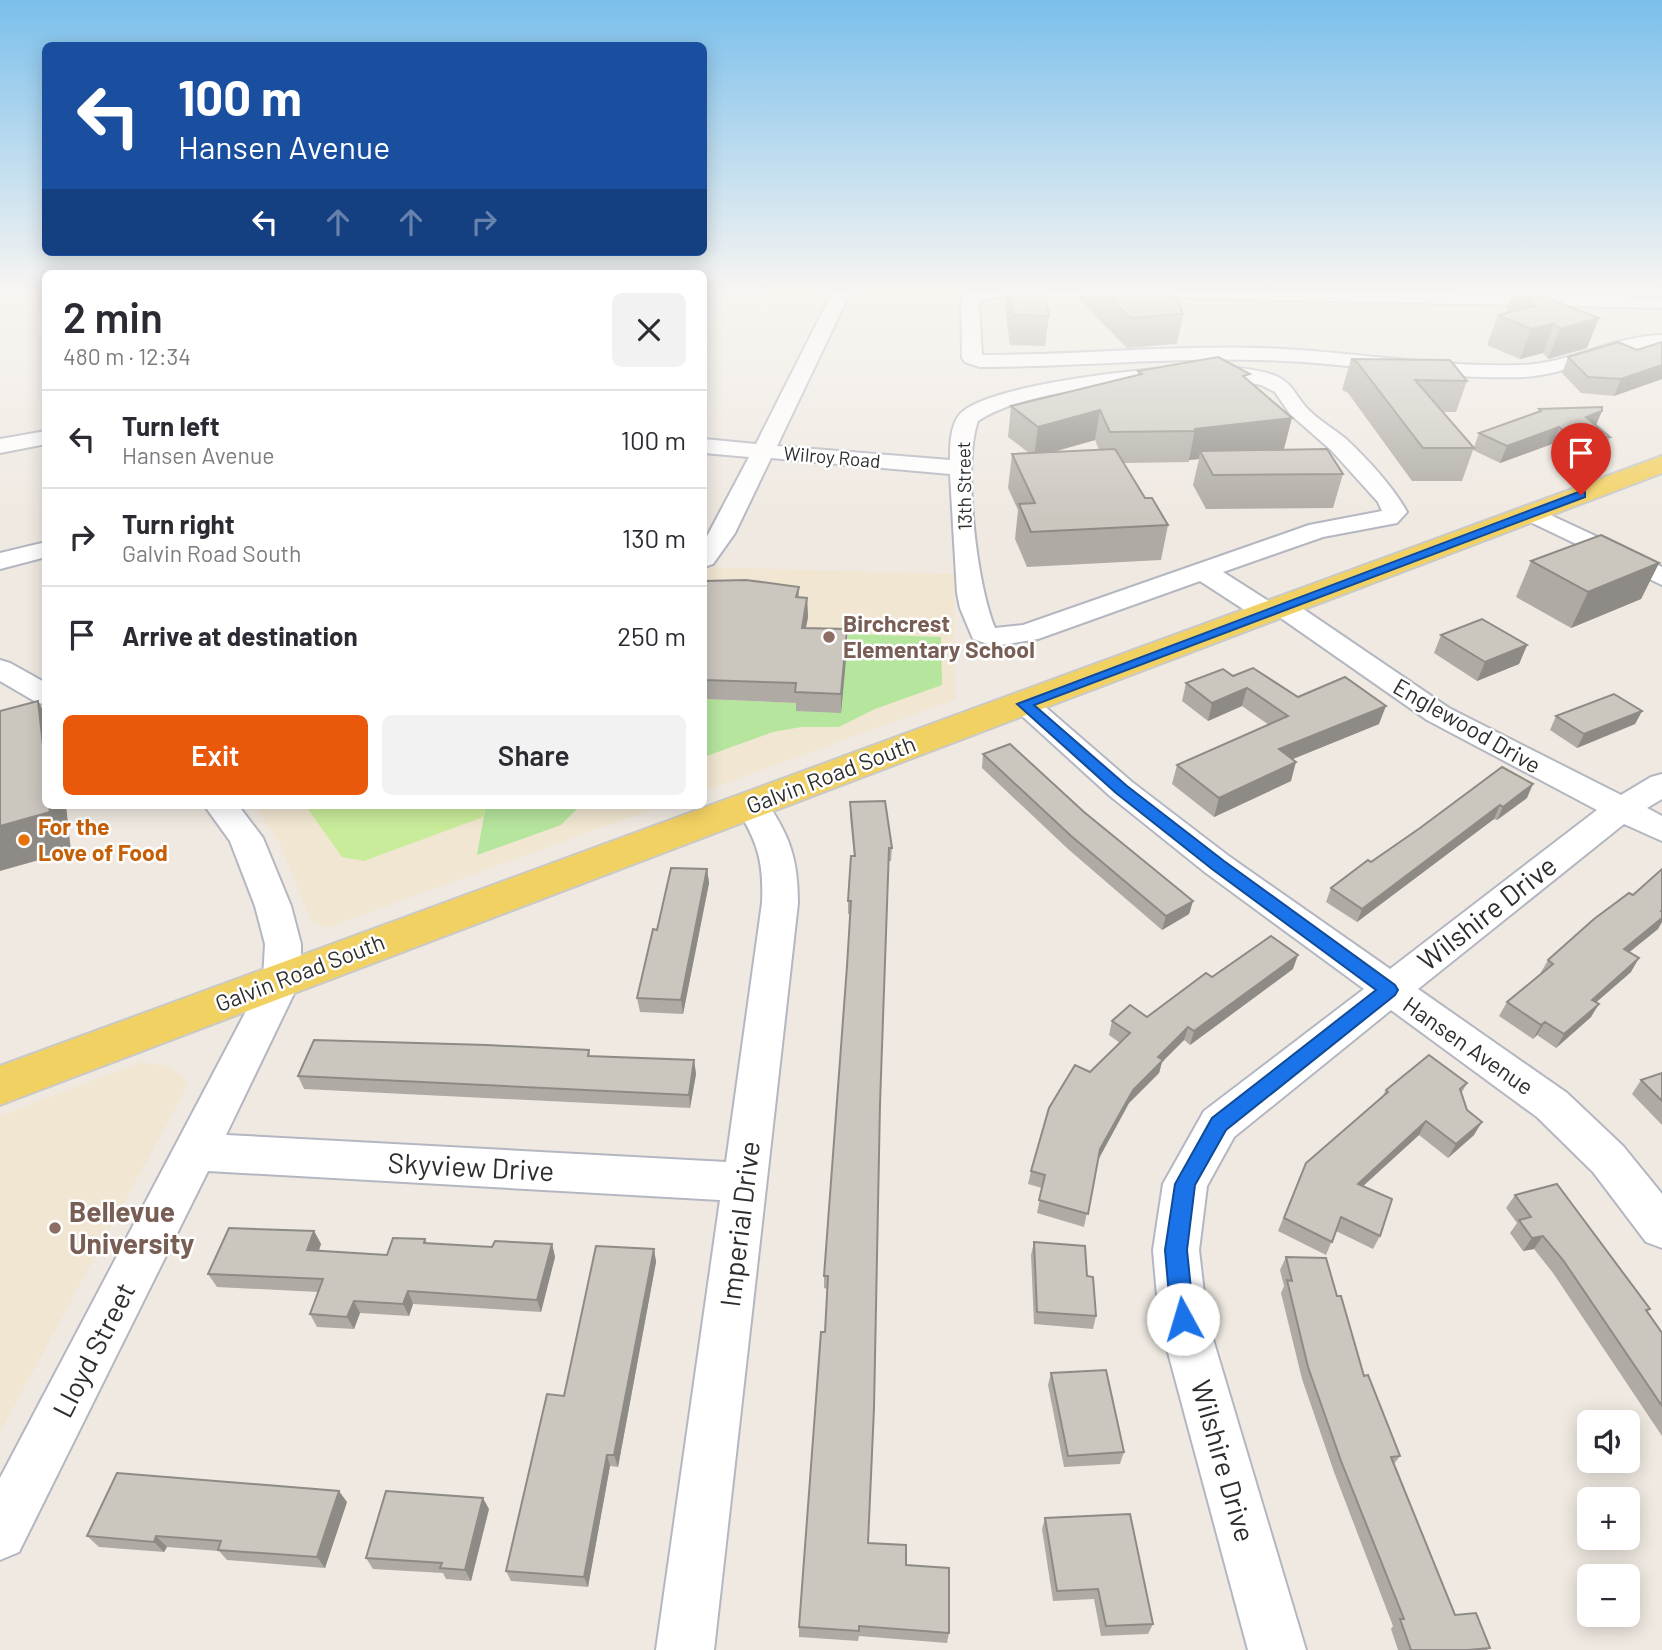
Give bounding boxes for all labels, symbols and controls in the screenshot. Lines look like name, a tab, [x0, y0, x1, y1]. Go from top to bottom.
text: 100 m	[178, 67, 302, 126]
icon: left	[63, 70, 154, 161]
text: Hansen Avenue	[178, 127, 390, 165]
icon: left	[246, 203, 284, 241]
icon: ahead	[319, 203, 357, 241]
icon: ahead	[392, 203, 430, 241]
icon: right	[465, 203, 503, 241]
text: 2 min	[63, 291, 163, 341]
button: close	[612, 293, 686, 367]
text: 480 m · 12:34	[63, 342, 191, 370]
text: Turn left	[122, 410, 220, 441]
icon: left	[63, 420, 101, 458]
pin	[1551, 423, 1611, 495]
text: 100 m	[621, 424, 686, 455]
icon: arrive	[1562, 434, 1600, 472]
text: Hansen Avenue	[122, 441, 275, 469]
street label: Wilroy Road	[783, 441, 881, 472]
street label: 13th Street	[951, 441, 976, 531]
text: Turn right	[122, 508, 235, 539]
icon: right	[63, 518, 101, 556]
text: 130 m	[622, 522, 686, 553]
text: Galvin Road South	[122, 539, 301, 567]
place label: Birchcrest Elementary School	[843, 609, 1035, 663]
icon: arrive	[63, 616, 101, 654]
text: Arrive at destination	[122, 620, 358, 651]
text: 250 m	[617, 620, 686, 651]
marker: Birchcrest Elementary School	[821, 629, 837, 645]
street label: Englewood Drive	[1389, 672, 1546, 779]
button: Exit	[63, 715, 368, 795]
button: Share	[382, 715, 686, 795]
street label: Galvin Road South	[742, 729, 919, 819]
place label: For the Love of Food	[38, 812, 168, 866]
marker: For the Love of Food	[16, 832, 32, 848]
street label: Wilshire Drive	[1410, 847, 1563, 977]
street label: Galvin Road South	[211, 927, 388, 1017]
street label: Hansen Avenue	[1398, 990, 1539, 1100]
street label: Imperial Drive	[712, 1139, 766, 1309]
street label: Skyview Drive	[387, 1145, 555, 1187]
place label: Bellevue University	[69, 1194, 194, 1260]
marker: Bellevue University	[47, 1220, 63, 1236]
street label: Lloyd Street	[45, 1276, 142, 1423]
position arrow	[1146, 1282, 1220, 1356]
street label: Wilshire Drive	[1185, 1376, 1263, 1546]
map controls	[1577, 1410, 1640, 1627]
button: sound	[1577, 1410, 1640, 1473]
button: +	[1577, 1487, 1640, 1550]
button: −	[1577, 1564, 1640, 1627]

